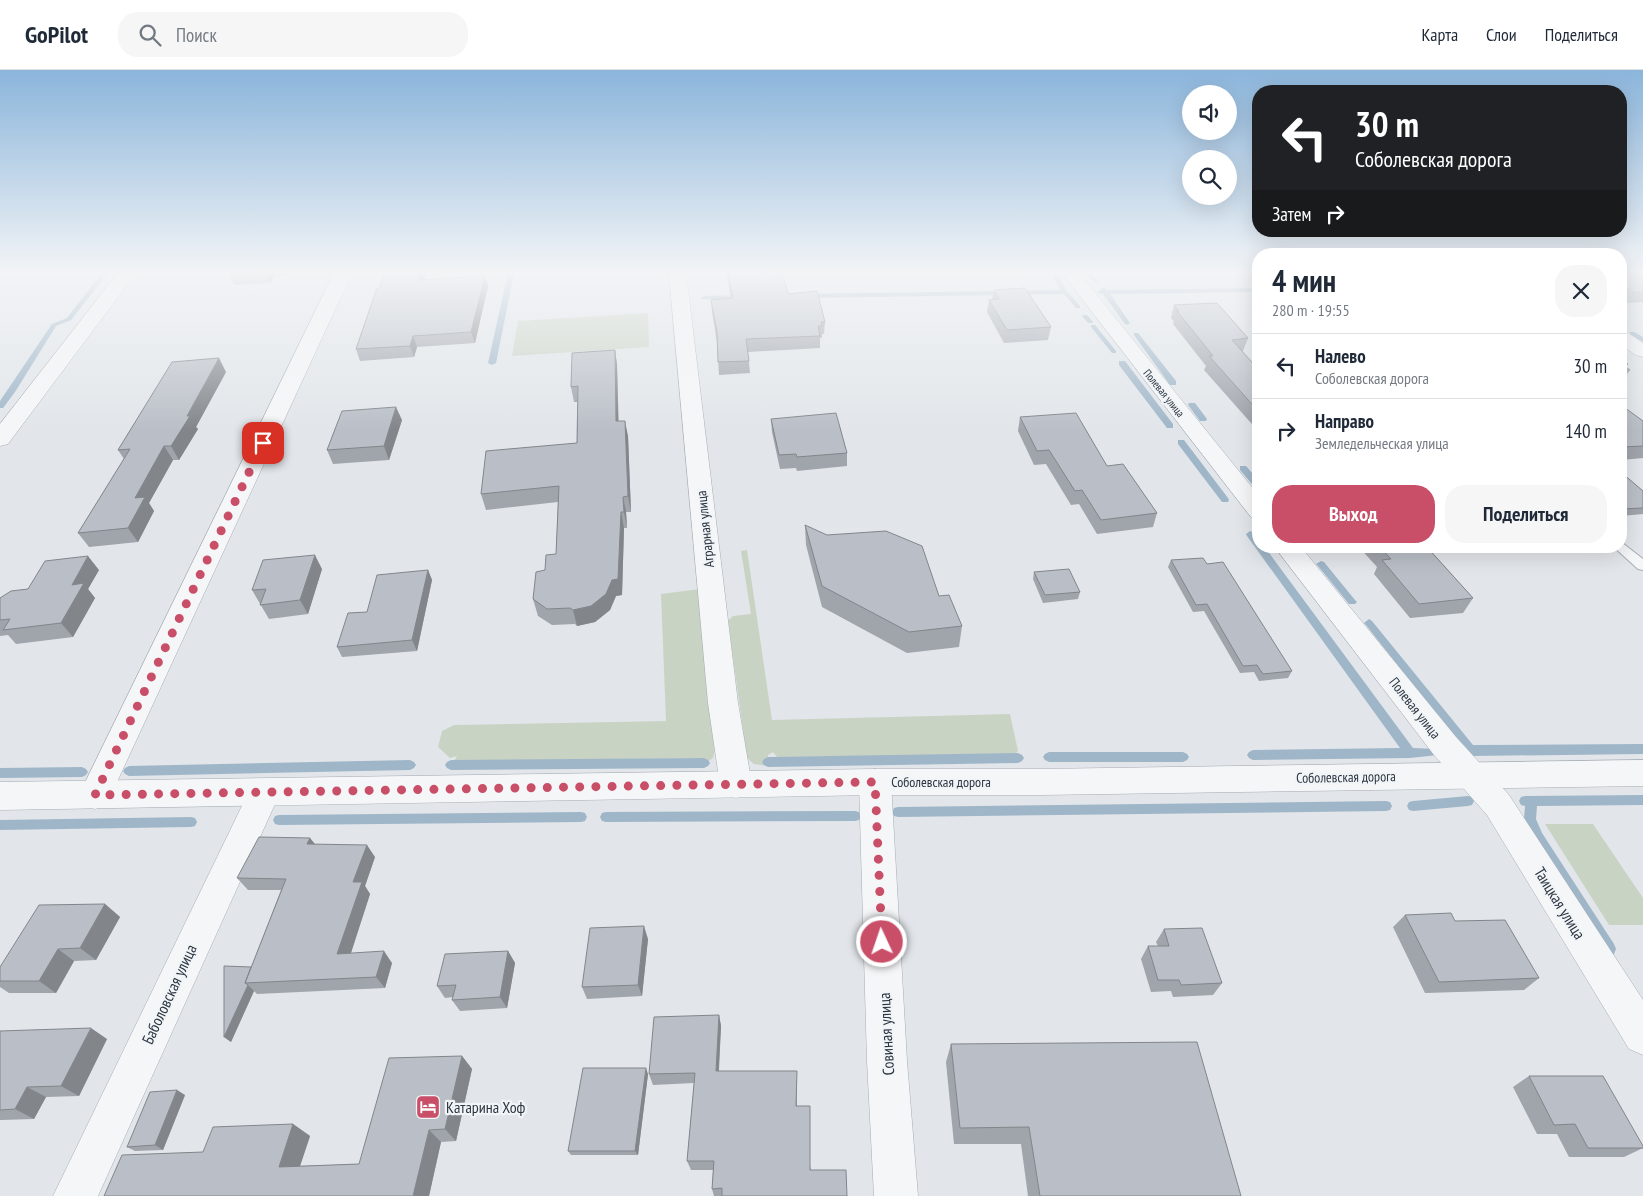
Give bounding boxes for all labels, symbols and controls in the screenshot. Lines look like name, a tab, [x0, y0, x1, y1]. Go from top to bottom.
search box	[118, 12, 468, 57]
text: GoPilot	[25, 19, 88, 50]
icon: search	[136, 21, 164, 49]
text: Поиск	[176, 23, 217, 47]
text: Карта	[1421, 23, 1458, 46]
text: Слои	[1486, 23, 1517, 46]
text: Поделиться	[1545, 23, 1618, 46]
map controls	[1182, 85, 1237, 205]
button: sound	[1182, 85, 1237, 140]
text: 30 m	[1355, 101, 1419, 147]
icon: left	[1272, 105, 1337, 170]
text: Соболевская дорога	[1355, 145, 1512, 173]
button: search	[1182, 150, 1237, 205]
icon: right	[1321, 200, 1349, 228]
text: Затем	[1272, 202, 1311, 226]
text: 4 мин	[1272, 261, 1336, 300]
button: close	[1555, 265, 1607, 317]
text: 280 m · 19:55	[1272, 300, 1350, 320]
text: Налево	[1315, 344, 1366, 368]
icon: left	[1272, 352, 1300, 380]
text: 30 m	[1574, 354, 1607, 378]
street label: Полевая улица	[1140, 366, 1188, 420]
text: Соболевская дорога	[1315, 368, 1429, 388]
text: Направо	[1315, 409, 1374, 433]
icon: right	[1272, 417, 1300, 445]
text: 140 m	[1565, 419, 1607, 443]
pin	[242, 422, 284, 464]
icon: arrive	[249, 429, 277, 457]
text: Земледельческая улица	[1315, 433, 1449, 453]
button: Выход	[1272, 485, 1435, 543]
button: Поделиться	[1445, 485, 1607, 543]
street label: Аграрная улица	[692, 490, 718, 568]
street label: Полевая улица	[1385, 674, 1445, 742]
street label: Соболевская дорога	[1296, 767, 1396, 787]
street label: Соболевская дорога	[891, 773, 991, 791]
street label: Таицкая улица	[1530, 863, 1590, 943]
position arrow	[855, 915, 907, 967]
street label: Баболовская улица	[137, 941, 201, 1047]
street label: Совиная улица	[874, 992, 898, 1076]
hotel icon: Катарина Хоф	[415, 1094, 441, 1120]
place label: Катарина Хоф	[446, 1097, 526, 1117]

